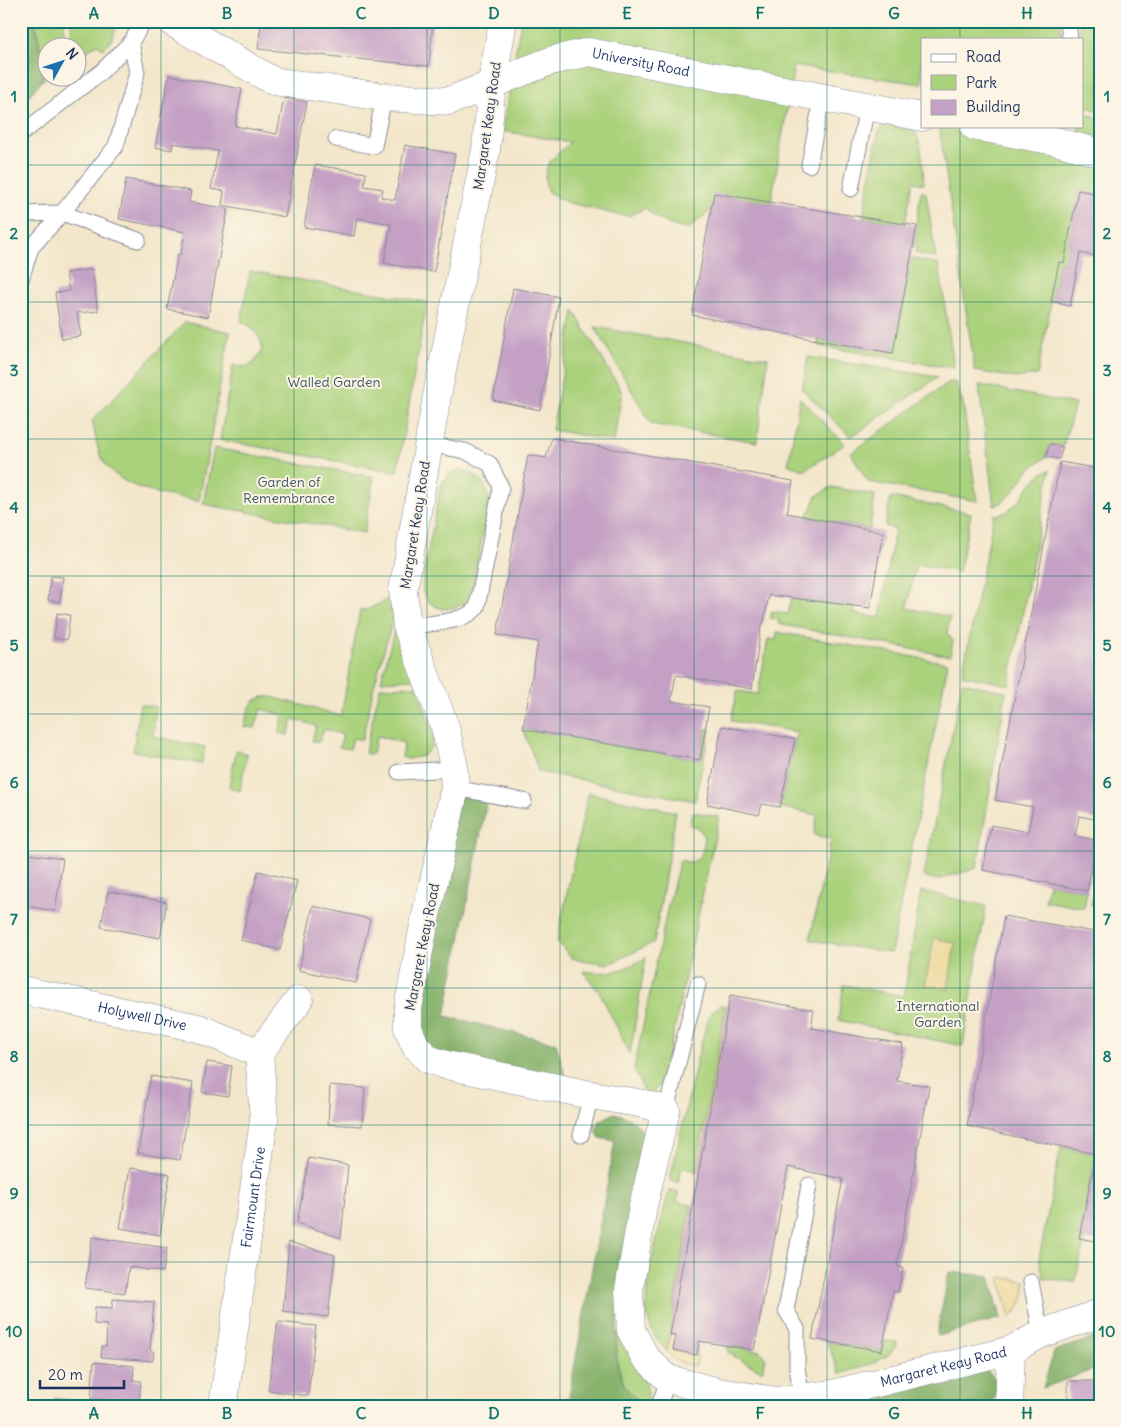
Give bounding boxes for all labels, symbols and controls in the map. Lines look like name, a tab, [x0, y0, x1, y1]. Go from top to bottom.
text: A	[89, 3, 99, 23]
text: B	[222, 3, 233, 23]
text: C	[356, 3, 367, 23]
text: D	[488, 3, 500, 23]
text: E	[622, 3, 632, 23]
text: F	[755, 3, 765, 23]
text: G	[888, 3, 900, 23]
text: H	[1021, 3, 1033, 23]
north arrow	[38, 38, 88, 88]
legend	[921, 38, 1084, 128]
text: N	[62, 44, 82, 63]
street label: University Road	[591, 44, 691, 80]
text: Road	[966, 47, 1001, 66]
street label: Margaret Keay Road	[469, 61, 505, 191]
text: Park	[966, 73, 997, 92]
text: 1	[11, 86, 17, 106]
text: 1	[1104, 86, 1110, 106]
text: Building	[966, 97, 1021, 116]
text: 2	[10, 223, 19, 243]
text: 2	[1103, 223, 1112, 243]
text: 3	[9, 360, 19, 380]
text: 3	[1102, 360, 1112, 380]
park label: Walled Garden	[287, 373, 381, 391]
street label: Margaret Keay Road	[396, 460, 434, 590]
park label: Garden of Remembrance	[243, 473, 335, 507]
text: 4	[9, 497, 19, 517]
text: 4	[1102, 497, 1112, 517]
text: 5	[9, 635, 19, 655]
text: 5	[1102, 635, 1112, 655]
text: 6	[9, 772, 19, 792]
text: 6	[1102, 772, 1112, 792]
street label: Margaret Keay Road	[401, 882, 443, 1012]
text: 7	[10, 909, 18, 929]
text: 7	[1103, 909, 1111, 929]
park label: International Garden	[897, 997, 979, 1031]
street label: Holywell Drive	[96, 998, 188, 1034]
text: 8	[9, 1046, 19, 1066]
text: 8	[1102, 1046, 1112, 1066]
street label: Fairmount Drive	[237, 1146, 269, 1249]
text: 9	[9, 1183, 19, 1203]
text: 9	[1102, 1183, 1112, 1203]
text: 10	[6, 1321, 22, 1341]
text: 10	[1099, 1321, 1115, 1341]
street label: Margaret Keay Road	[878, 1342, 1009, 1391]
scale bar	[40, 1357, 124, 1389]
text: 20 m	[48, 1365, 83, 1384]
text: A	[89, 1403, 99, 1423]
text: B	[222, 1403, 233, 1423]
text: C	[356, 1403, 367, 1423]
text: D	[488, 1403, 500, 1423]
text: E	[622, 1403, 632, 1423]
text: F	[755, 1403, 765, 1423]
text: G	[888, 1403, 900, 1423]
text: H	[1021, 1403, 1033, 1423]

